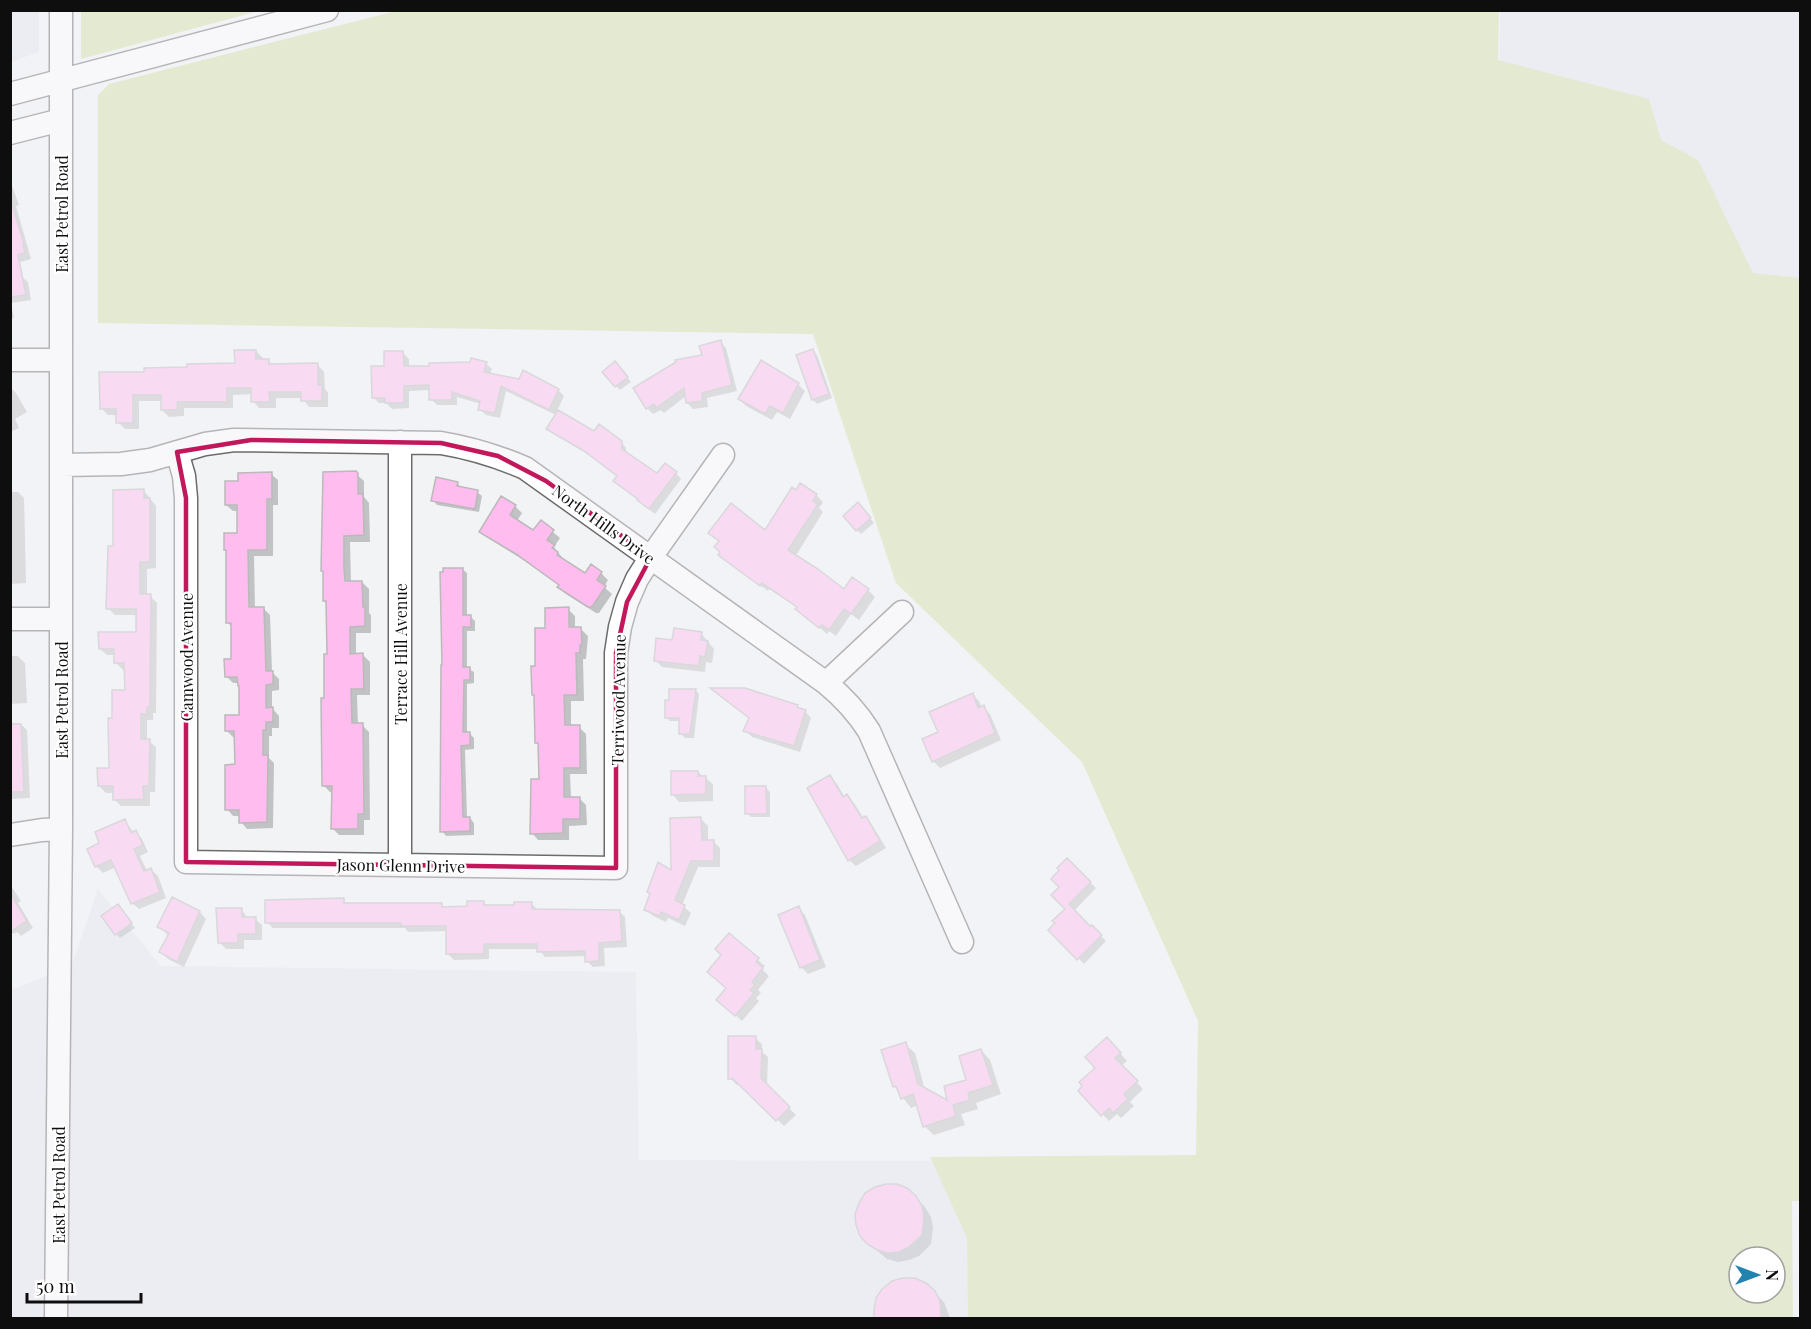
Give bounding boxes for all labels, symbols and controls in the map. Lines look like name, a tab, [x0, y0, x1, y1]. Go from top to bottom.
street label: East Petrol Road	[51, 155, 72, 273]
street label: North Hills Drive	[548, 480, 660, 568]
street label: Terrace Hill Avenue	[390, 583, 411, 725]
street label: Camwood Avenue	[176, 593, 197, 721]
street label: Terriwood Avenue	[606, 634, 630, 766]
street label: East Petrol Road	[51, 641, 72, 759]
street label: Jason Glenn Drive	[336, 853, 465, 877]
street label: East Petrol Road	[48, 1126, 69, 1244]
north arrow	[1727, 1245, 1787, 1305]
scale bar	[27, 1266, 141, 1304]
text: N	[1762, 1269, 1783, 1281]
text: 50 m	[36, 1274, 75, 1298]

